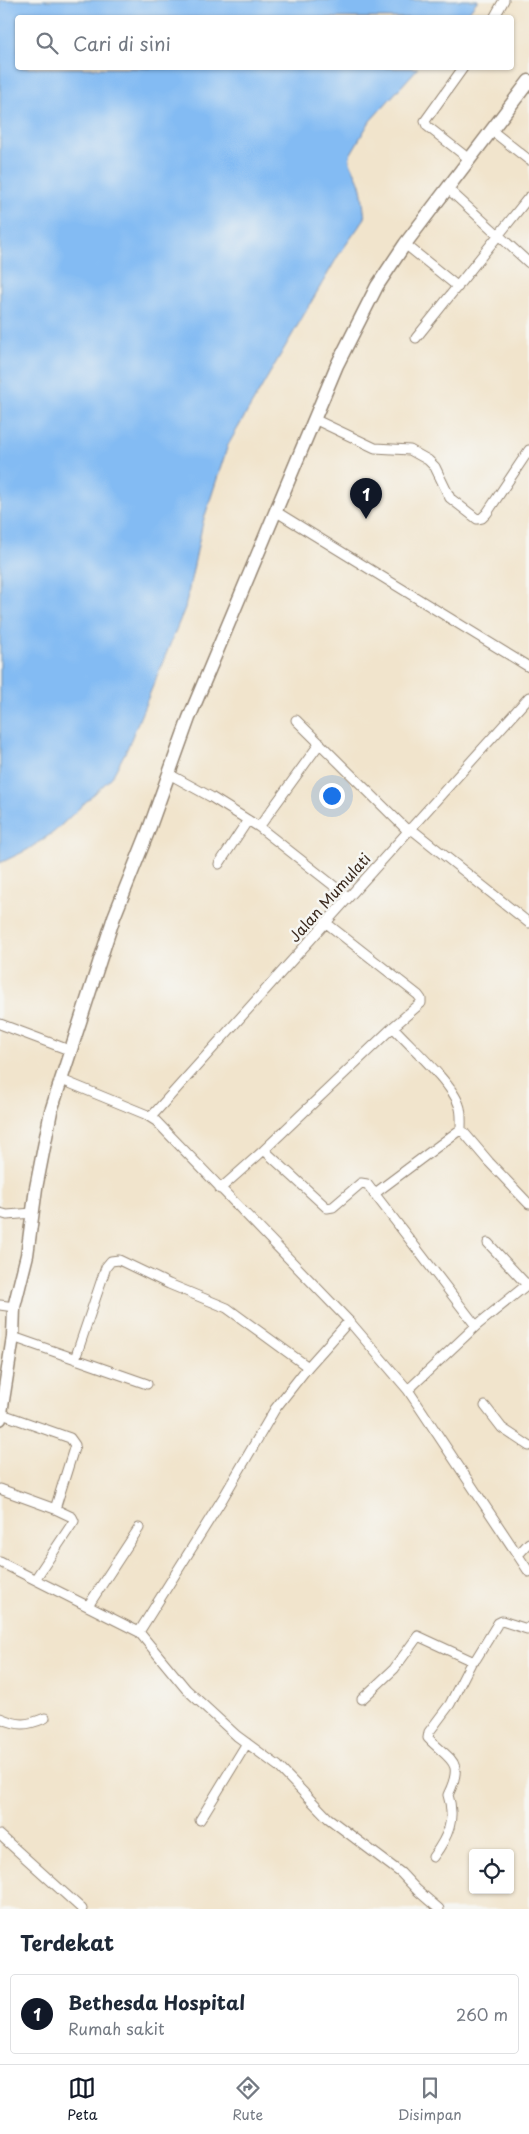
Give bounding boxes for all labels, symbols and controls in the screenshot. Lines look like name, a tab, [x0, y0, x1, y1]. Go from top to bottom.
search box	[15, 15, 514, 70]
icon: search	[33, 29, 61, 57]
text: Cari di sini	[73, 29, 171, 57]
pin: 1	[350, 478, 382, 519]
your location	[319, 783, 345, 809]
street label: Jalan Mumulati	[283, 847, 375, 947]
map controls	[469, 1849, 514, 1894]
button: locate	[469, 1849, 514, 1894]
text: Terdekat	[20, 1926, 114, 1958]
text: Bethesda Hospital	[68, 1988, 245, 2016]
text: 1	[33, 2002, 41, 2026]
text: 260 m	[456, 2002, 508, 2026]
text: Rumah sakit	[68, 2016, 165, 2040]
tab: Peta	[67, 2074, 97, 2125]
tab: Rute	[232, 2074, 263, 2125]
tab: Disimpan	[398, 2074, 462, 2125]

